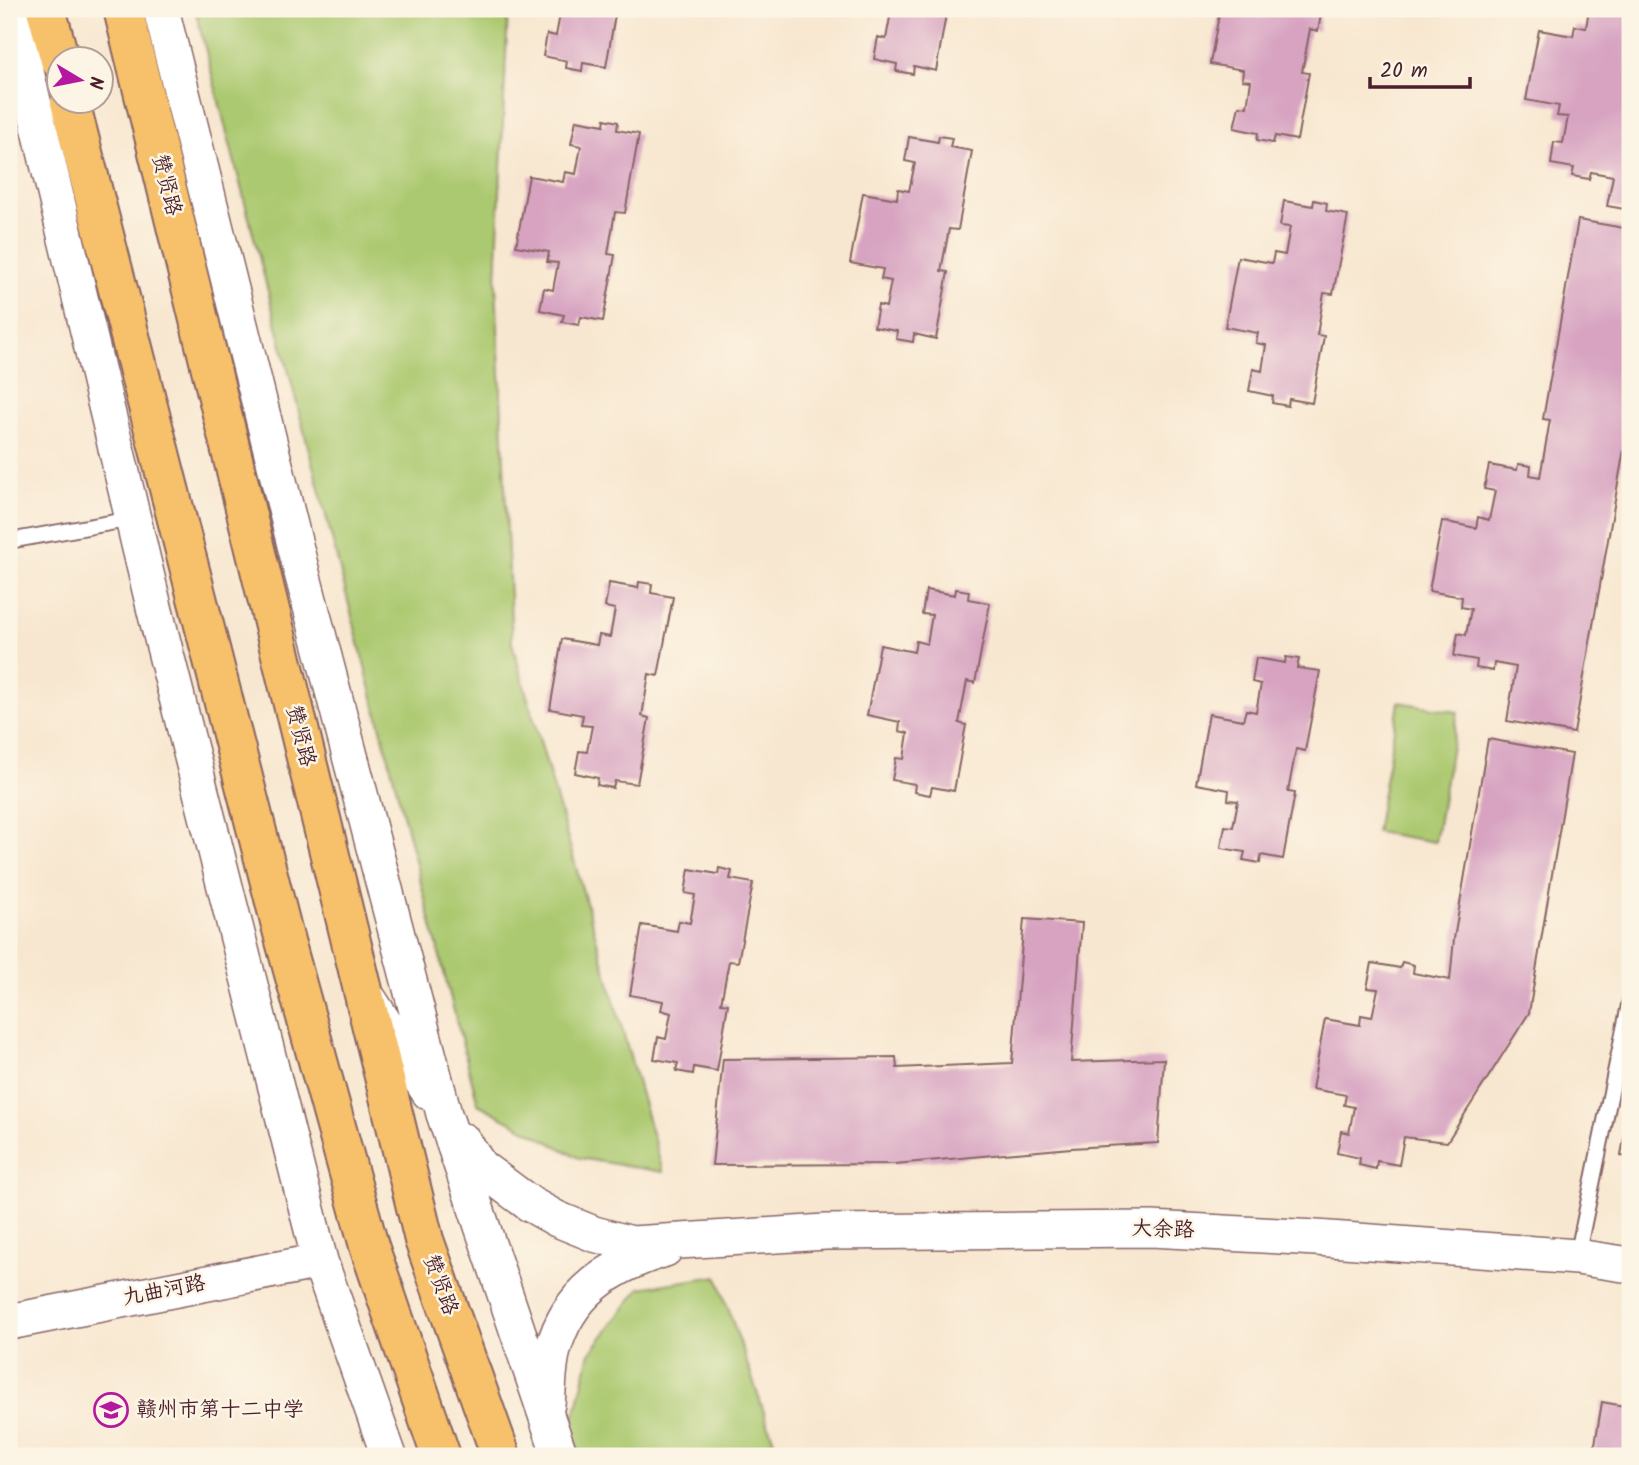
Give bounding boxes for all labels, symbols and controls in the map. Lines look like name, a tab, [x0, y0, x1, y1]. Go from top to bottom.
north arrow	[46, 46, 116, 116]
scale bar	[1370, 46, 1469, 90]
text: 20 m	[1380, 55, 1428, 88]
text: N	[79, 74, 111, 91]
street label: 赞贤路	[142, 150, 190, 220]
street label: 赞贤路	[276, 701, 324, 771]
street label: 大余路	[1131, 1212, 1195, 1248]
street label: 赞贤路	[414, 1250, 466, 1320]
street label: 九曲河路	[120, 1267, 208, 1315]
school or university icon: 赣州市第十二中学	[92, 1391, 130, 1429]
place label: 赣州市第十二中学	[136, 1394, 304, 1427]

